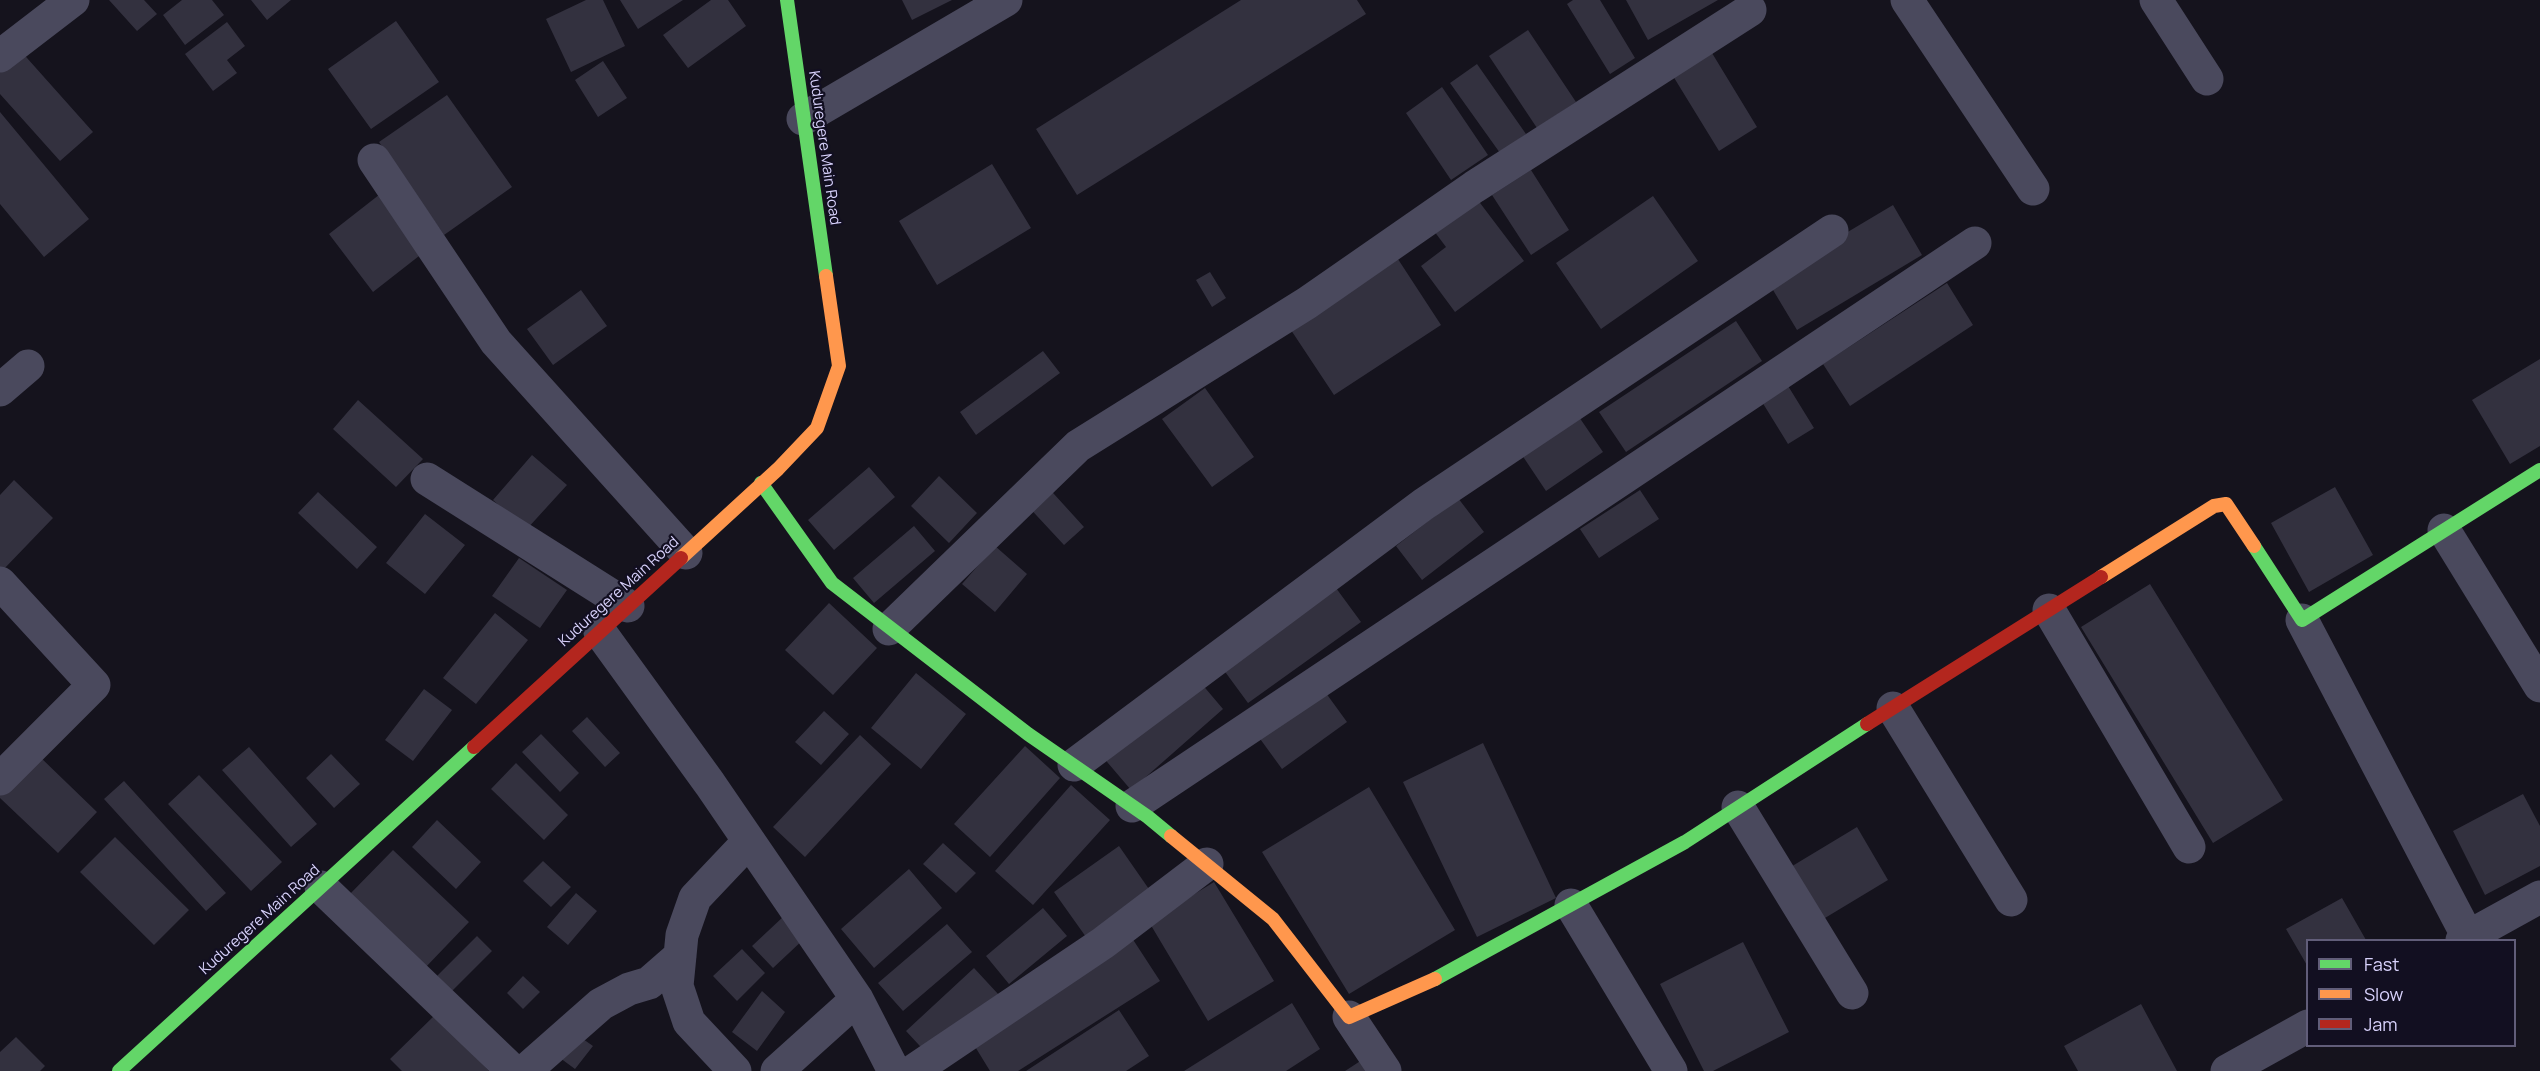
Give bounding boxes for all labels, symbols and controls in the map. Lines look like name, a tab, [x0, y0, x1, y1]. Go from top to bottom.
street label: Kuduregere Main Road	[804, 70, 844, 226]
street label: Kuduregere Main Road	[555, 533, 683, 651]
street label: Kuduregere Main Road	[196, 861, 324, 979]
legend	[2306, 939, 2516, 1047]
text: Fast	[2364, 952, 2399, 976]
text: Slow	[2364, 982, 2403, 1006]
text: Jam	[2364, 1012, 2398, 1036]

